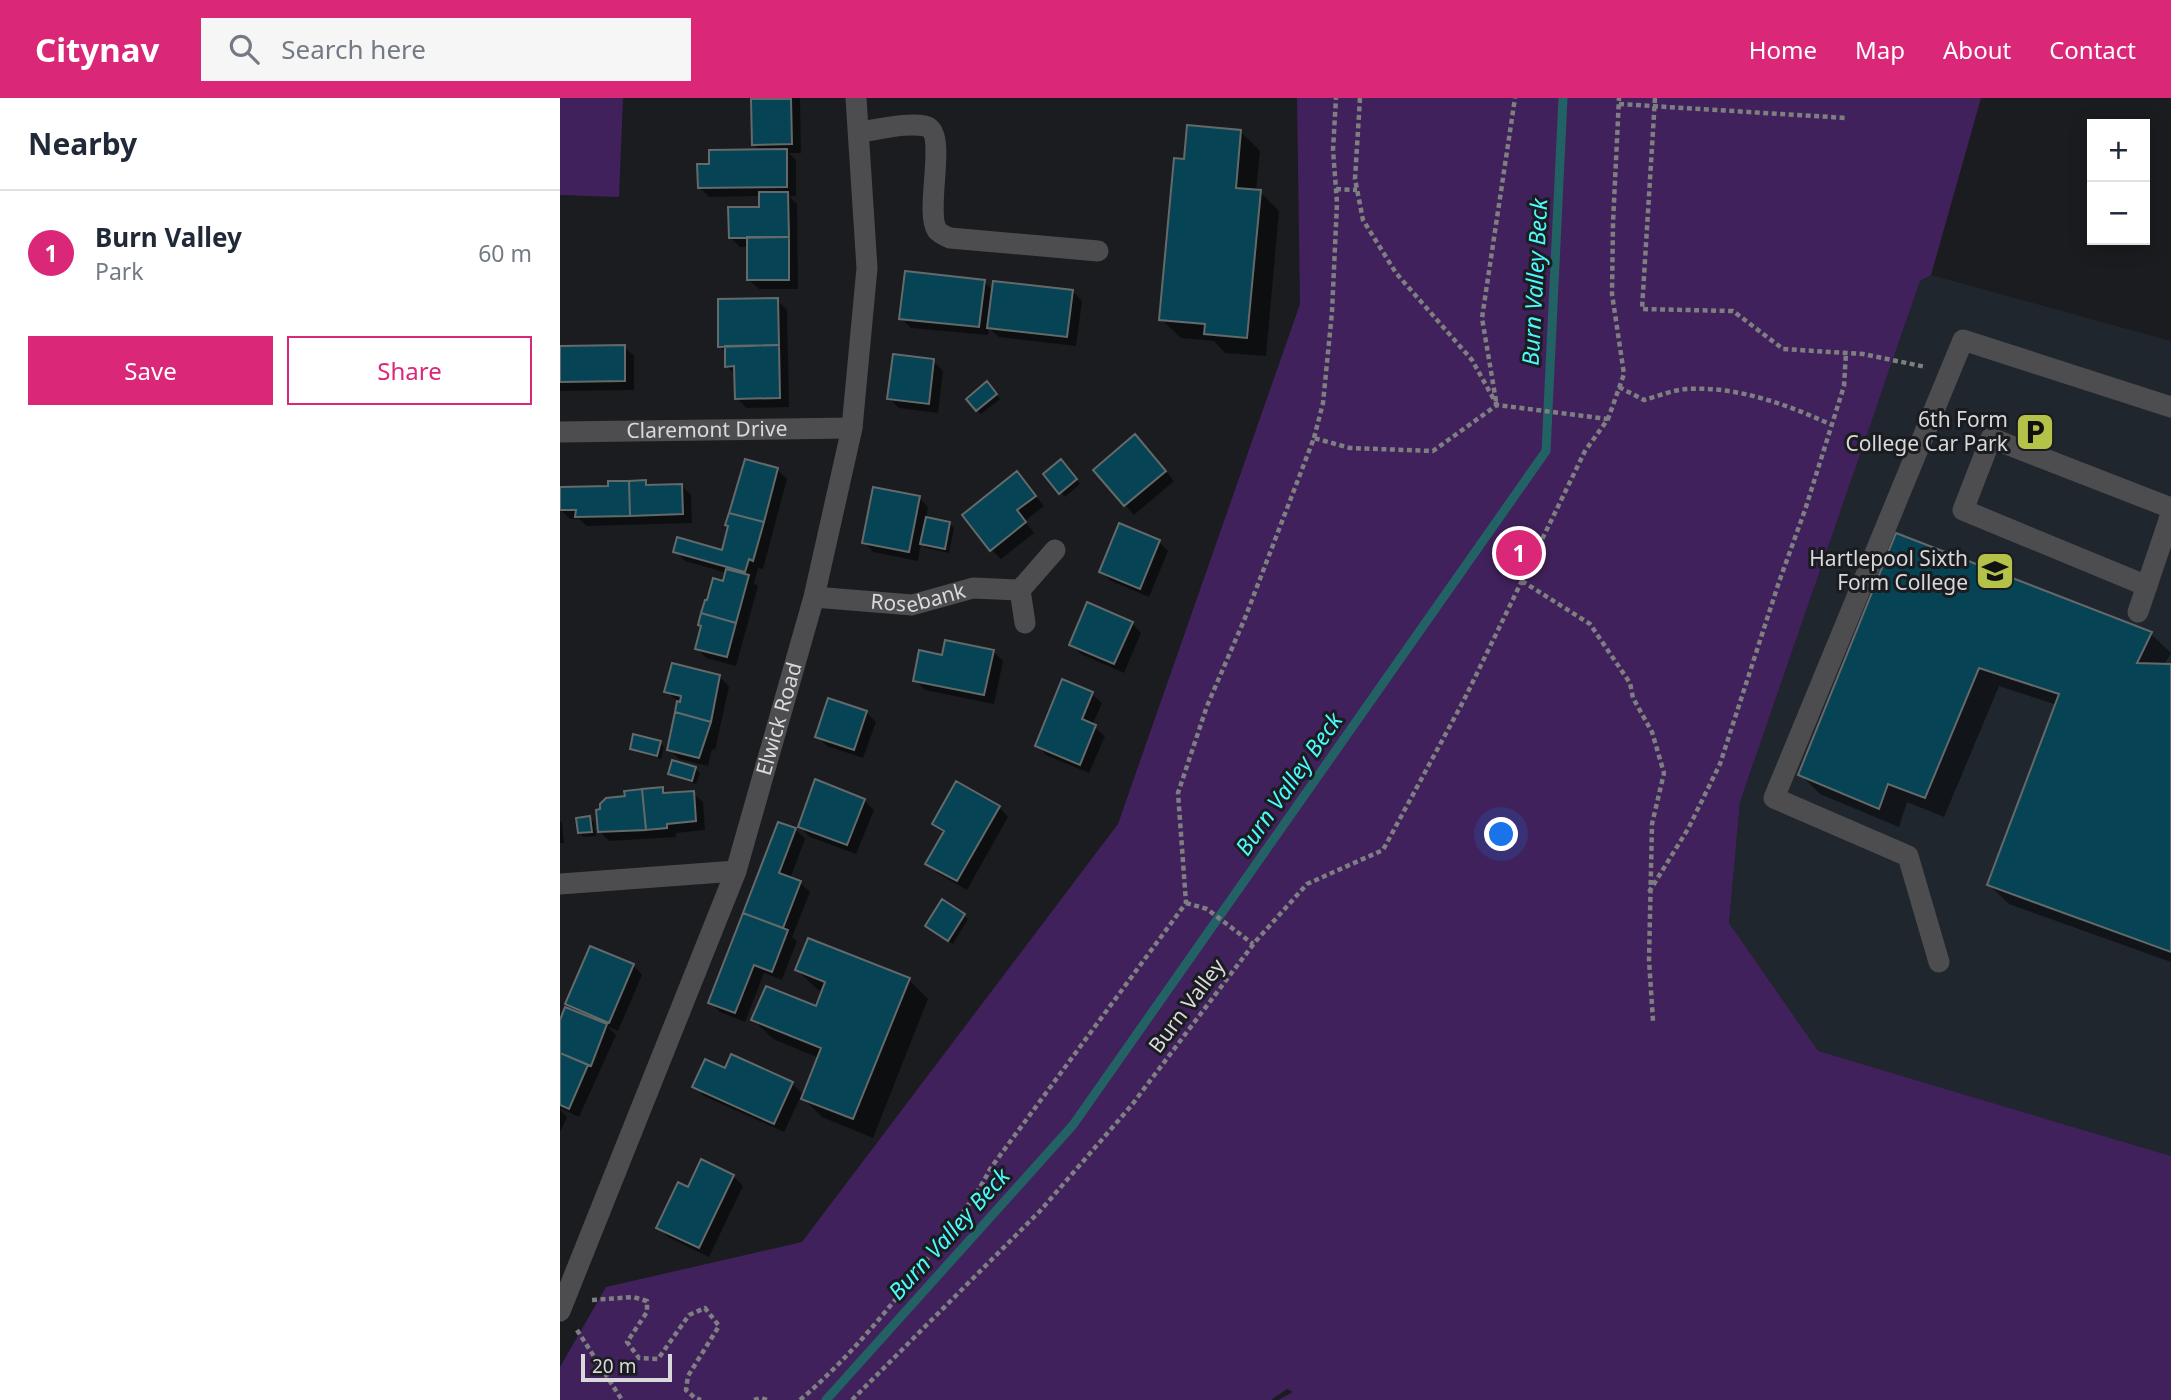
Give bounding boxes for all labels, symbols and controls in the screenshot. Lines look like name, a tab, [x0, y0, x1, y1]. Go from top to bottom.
search box	[201, 18, 691, 81]
text: Citynav	[35, 27, 159, 72]
icon: search	[225, 30, 263, 68]
text: Search here	[281, 31, 426, 67]
text: Home	[1749, 33, 1817, 66]
text: Map	[1855, 33, 1905, 66]
text: About	[1943, 33, 2011, 66]
text: Contact	[2049, 33, 2136, 66]
map controls	[2087, 119, 2150, 245]
button: +	[2087, 119, 2150, 182]
text: Nearby	[28, 123, 137, 164]
button: −	[2087, 182, 2150, 245]
water label: Burn Valley Beck	[1514, 196, 1554, 366]
text: Burn Valley	[95, 219, 242, 255]
text: 1	[44, 237, 58, 269]
text: 60 m	[478, 237, 532, 269]
text: Park	[95, 255, 144, 287]
button: Save	[28, 336, 273, 405]
button: Share	[287, 336, 532, 405]
place label: 6th Form College Car Park	[1846, 405, 2009, 457]
parking icon: 6th Form College Car Park	[2014, 411, 2056, 453]
street label: Claremont Drive	[626, 414, 788, 444]
pin: 1	[1496, 527, 1542, 579]
place label: Hartlepool Sixth Form College	[1809, 544, 1968, 596]
school or university icon: Hartlepool Sixth Form College	[1974, 550, 2016, 592]
street label: Rosebank	[869, 576, 969, 619]
street label: Elwick Road	[749, 659, 808, 778]
water label: Burn Valley Beck	[1227, 704, 1350, 861]
your location	[1484, 817, 1518, 851]
street label: Burn Valley	[1142, 953, 1231, 1058]
water label: Burn Valley Beck	[880, 1159, 1017, 1306]
scale bar	[581, 1351, 672, 1383]
text: 20 m	[592, 1353, 636, 1379]

